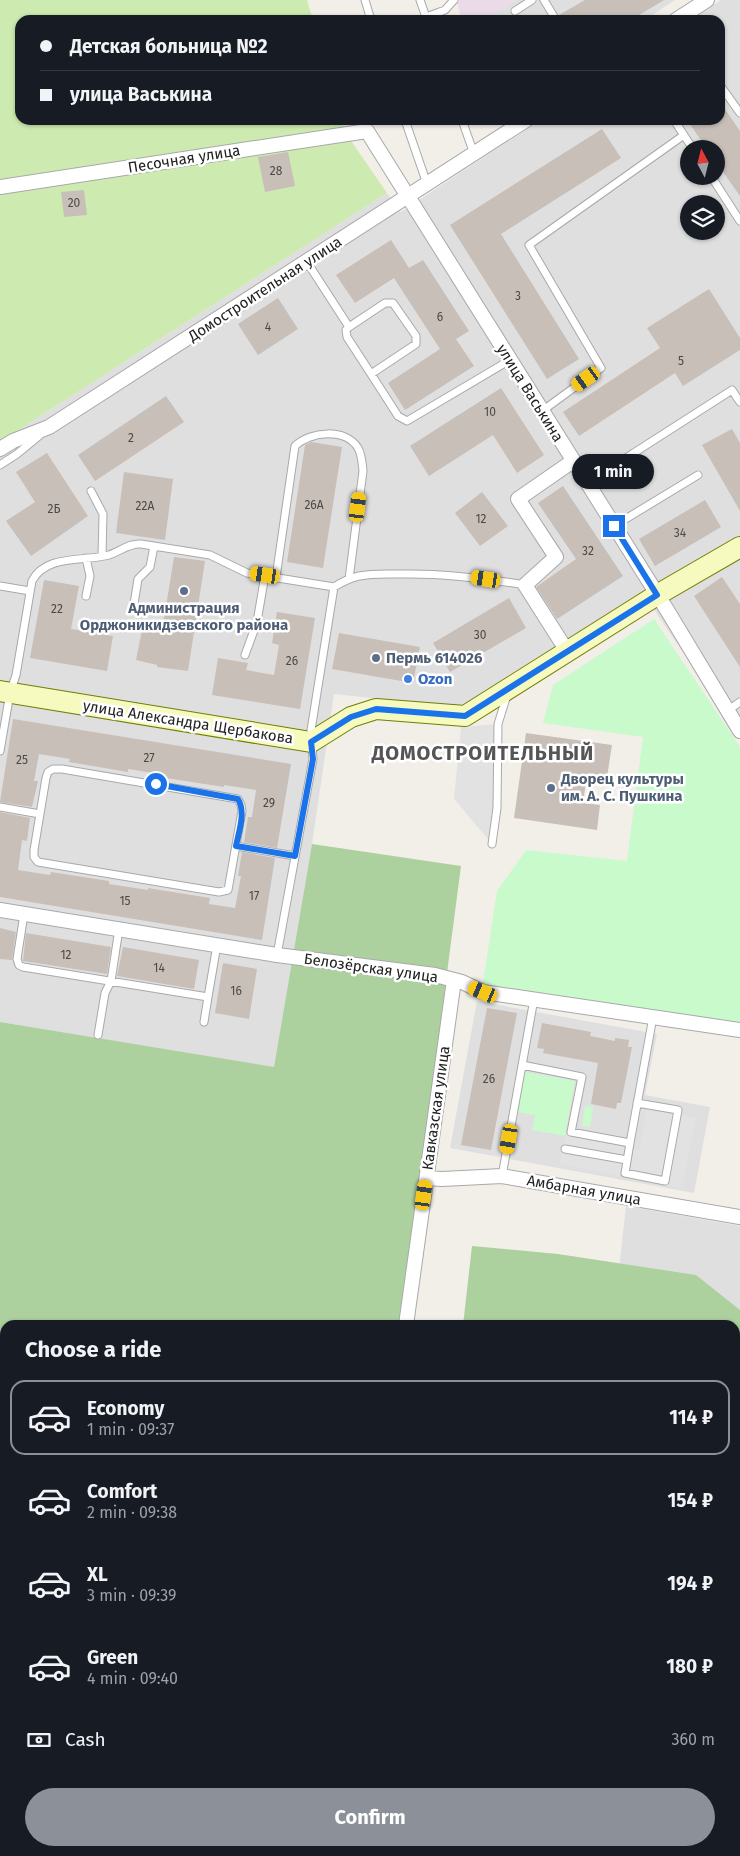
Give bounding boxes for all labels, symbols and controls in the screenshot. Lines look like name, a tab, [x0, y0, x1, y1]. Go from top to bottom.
text: Детская больница №2	[70, 35, 268, 58]
text: улица Васькина	[70, 83, 212, 106]
north arrow	[680, 140, 725, 185]
map controls	[680, 140, 725, 240]
street label: Песочная улица	[127, 141, 241, 177]
house number: 28	[270, 164, 283, 178]
button: layers	[680, 195, 725, 240]
house number: 20	[68, 196, 81, 210]
street label: Домостроительная улица	[184, 233, 345, 346]
house number: 3	[515, 289, 521, 303]
house number: 6	[437, 310, 443, 324]
house number: 4	[265, 320, 272, 334]
street label: улица Васькина	[493, 341, 567, 445]
house number: 5	[678, 354, 684, 368]
car	[569, 364, 602, 394]
house number: 10	[484, 405, 496, 419]
house number: 2	[128, 431, 134, 445]
callout: 1 min	[573, 454, 655, 488]
text: 1 min	[594, 462, 632, 481]
car	[348, 491, 367, 523]
house number: 26А	[304, 498, 324, 512]
house number: 22А	[136, 499, 154, 513]
house number: 2Б	[48, 502, 60, 516]
house number: 12	[475, 512, 487, 526]
route end	[603, 515, 625, 537]
house number: 34	[674, 526, 687, 540]
house number: 32	[582, 544, 594, 558]
car	[249, 565, 280, 585]
car	[470, 569, 501, 589]
marker: Администрация Орджоникидзевского района	[178, 585, 190, 597]
place label: Администрация Орджоникидзевского района	[80, 599, 288, 634]
house number: 22	[51, 602, 63, 616]
house number: 30	[474, 628, 487, 642]
place label: Пермь 614026	[386, 649, 483, 667]
marker: Пермь 614026	[370, 652, 382, 664]
house number: 26	[286, 654, 298, 668]
place label: Ozon	[418, 670, 452, 688]
marker: Ozon	[402, 673, 414, 685]
street label: улица Александра Щербакова	[82, 696, 294, 748]
district label: ДОМОСТРОИТЕЛЬНЫЙ	[371, 741, 594, 765]
house number: 27	[143, 751, 155, 765]
house number: 25	[16, 753, 28, 767]
place label: Дворец культуры им. А. С. Пушкина	[560, 770, 684, 805]
route start	[145, 773, 167, 795]
marker: Дворец культуры им. А. С. Пушкина	[545, 782, 557, 794]
house number: 29	[263, 796, 275, 810]
house number: 17	[249, 889, 259, 903]
house number: 15	[119, 894, 131, 908]
house number: 12	[60, 948, 72, 962]
street label: Белозёрская улица	[303, 950, 439, 986]
house number: 14	[153, 961, 165, 975]
car	[466, 979, 499, 1005]
house number: 16	[230, 984, 242, 998]
street label: Кавказская улица	[418, 1045, 454, 1171]
house number: 26	[483, 1072, 495, 1086]
car	[499, 1123, 518, 1155]
street label: Амбарная улица	[526, 1171, 642, 1209]
car	[414, 1179, 433, 1211]
text: Choose a ride	[25, 1336, 161, 1363]
icon: car	[27, 1395, 72, 1440]
text: Economy	[87, 1397, 164, 1420]
text: 114 ₽	[669, 1406, 713, 1429]
text: 1 min · 09:37	[87, 1420, 174, 1439]
icon: car	[27, 1478, 72, 1523]
text: Comfort	[87, 1480, 157, 1503]
text: 154 ₽	[667, 1489, 713, 1512]
text: 2 min · 09:38	[87, 1503, 177, 1522]
icon: car	[27, 1561, 72, 1606]
text: XL	[87, 1563, 108, 1586]
text: 194 ₽	[667, 1572, 713, 1595]
text: 3 min · 09:39	[87, 1586, 177, 1605]
icon: car	[27, 1644, 72, 1689]
text: Green	[87, 1646, 138, 1669]
text: 180 ₽	[666, 1655, 713, 1678]
text: 4 min · 09:40	[87, 1669, 178, 1688]
icon: cash	[25, 1726, 53, 1754]
text: Cash	[65, 1728, 106, 1751]
text: 360 m	[672, 1730, 715, 1749]
button: Confirm	[25, 1788, 715, 1846]

